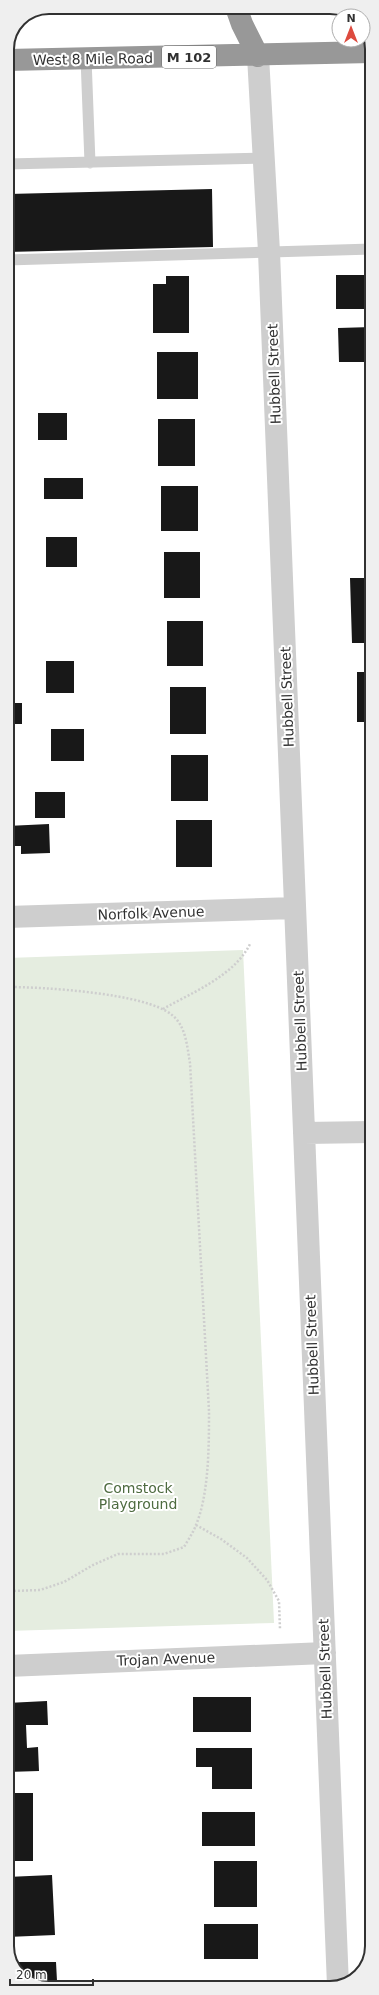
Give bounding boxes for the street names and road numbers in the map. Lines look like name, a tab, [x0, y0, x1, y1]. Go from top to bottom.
road number: M 102	[162, 46, 216, 68]
street label: West 8 Mile Road	[33, 50, 153, 68]
street label: Hubbell Street	[264, 323, 284, 425]
street label: Hubbell Street	[277, 646, 297, 748]
street label: Norfolk Avenue	[97, 903, 205, 923]
street label: Hubbell Street	[290, 970, 310, 1072]
street label: Hubbell Street	[302, 1294, 322, 1396]
street label: Hubbell Street	[315, 1618, 335, 1720]
street label: Trojan Avenue	[116, 1649, 215, 1669]

